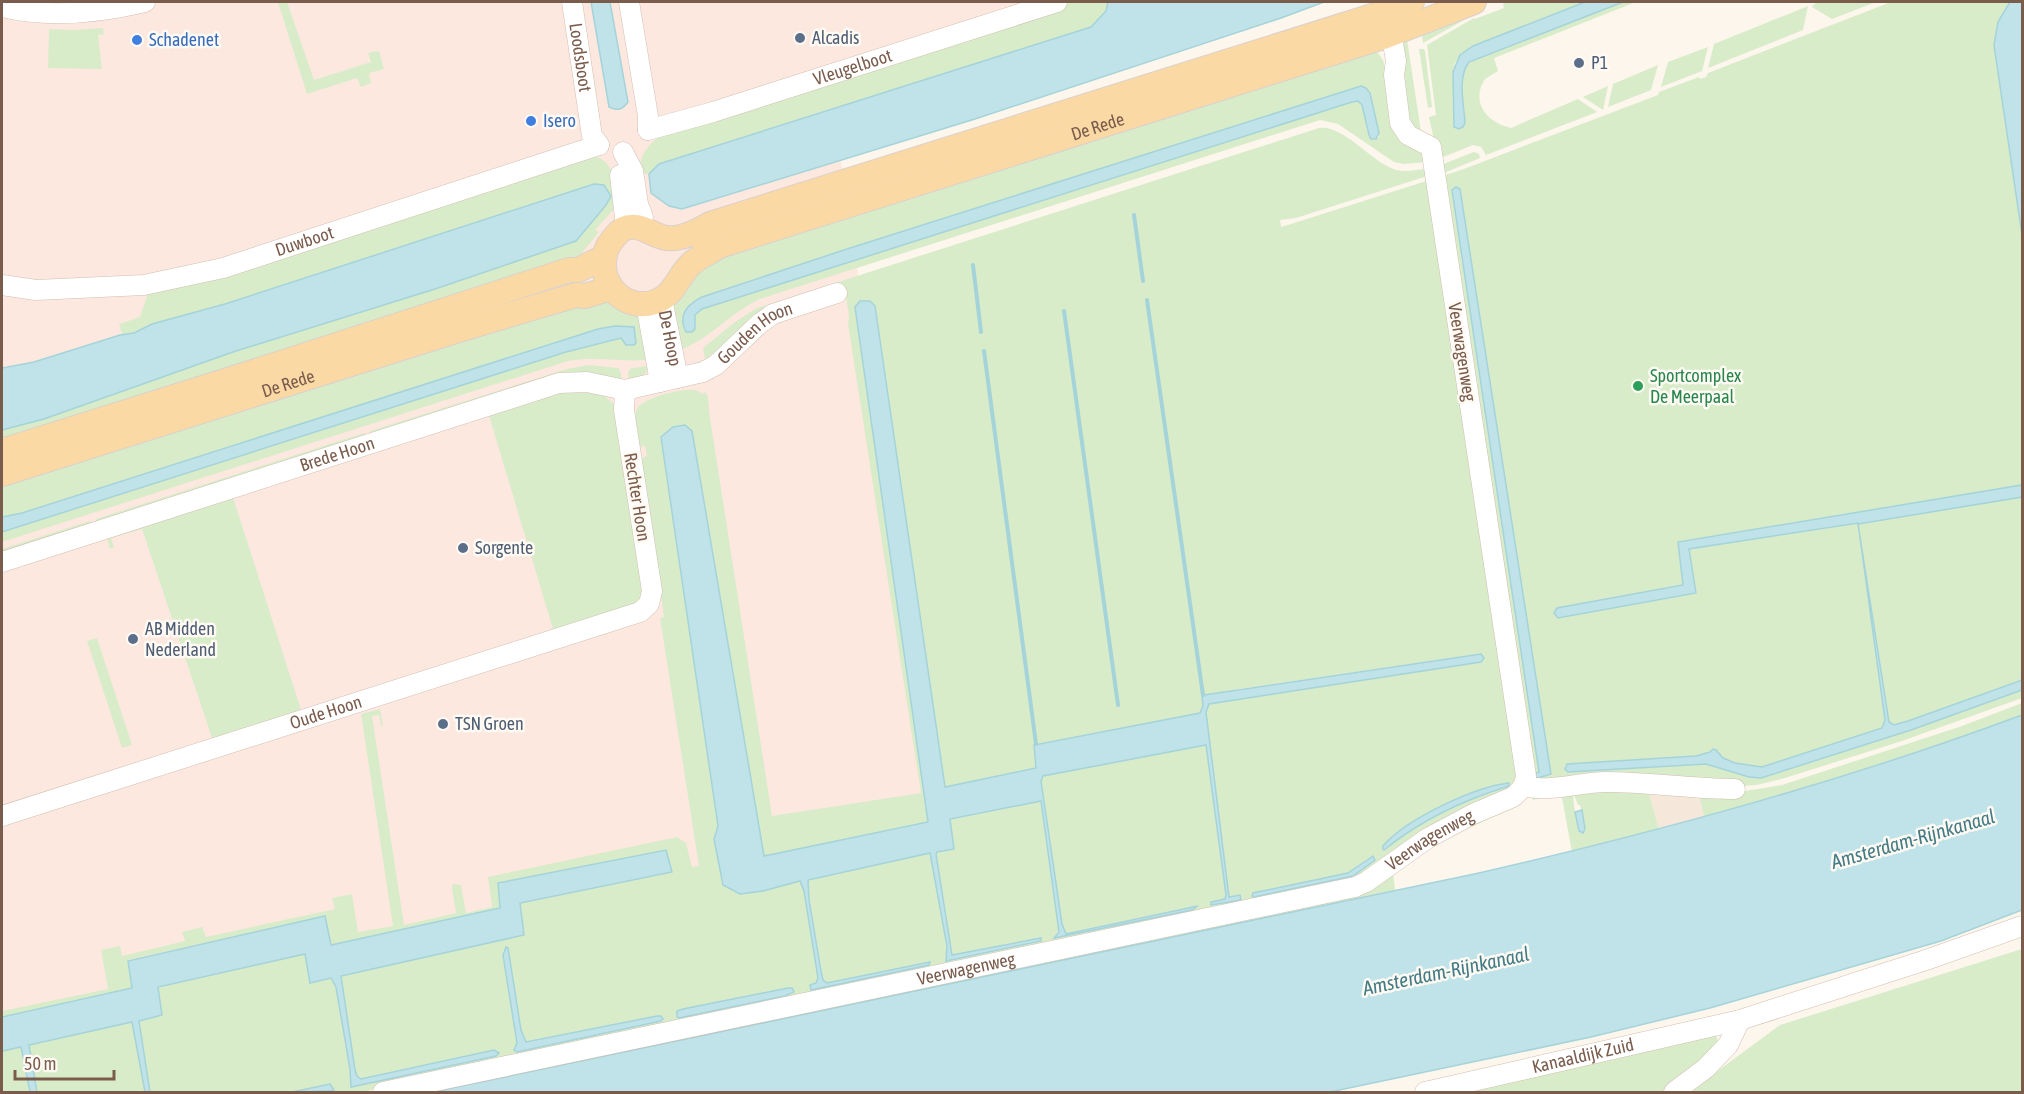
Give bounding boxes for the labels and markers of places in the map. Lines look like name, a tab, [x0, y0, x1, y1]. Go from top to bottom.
place label: Alcadis	[812, 27, 859, 48]
place label: Schadenet	[149, 29, 219, 50]
marker: Alcadis	[793, 31, 807, 45]
marker: Schadenet	[130, 33, 144, 47]
place label: P1	[1591, 52, 1608, 73]
marker: P1	[1572, 56, 1586, 70]
place label: Isero	[543, 110, 576, 131]
marker: Isero	[524, 114, 538, 128]
place label: Sportcomplex De Meerpaal	[1650, 365, 1741, 407]
marker: Sportcomplex De Meerpaal	[1631, 379, 1645, 393]
place label: Sorgente	[475, 537, 533, 558]
marker: Sorgente	[456, 541, 470, 555]
place label: AB Midden Nederland	[145, 618, 216, 660]
marker: AB Midden Nederland	[126, 632, 140, 646]
place label: TSN Groen	[455, 713, 524, 734]
marker: TSN Groen	[436, 717, 450, 731]

